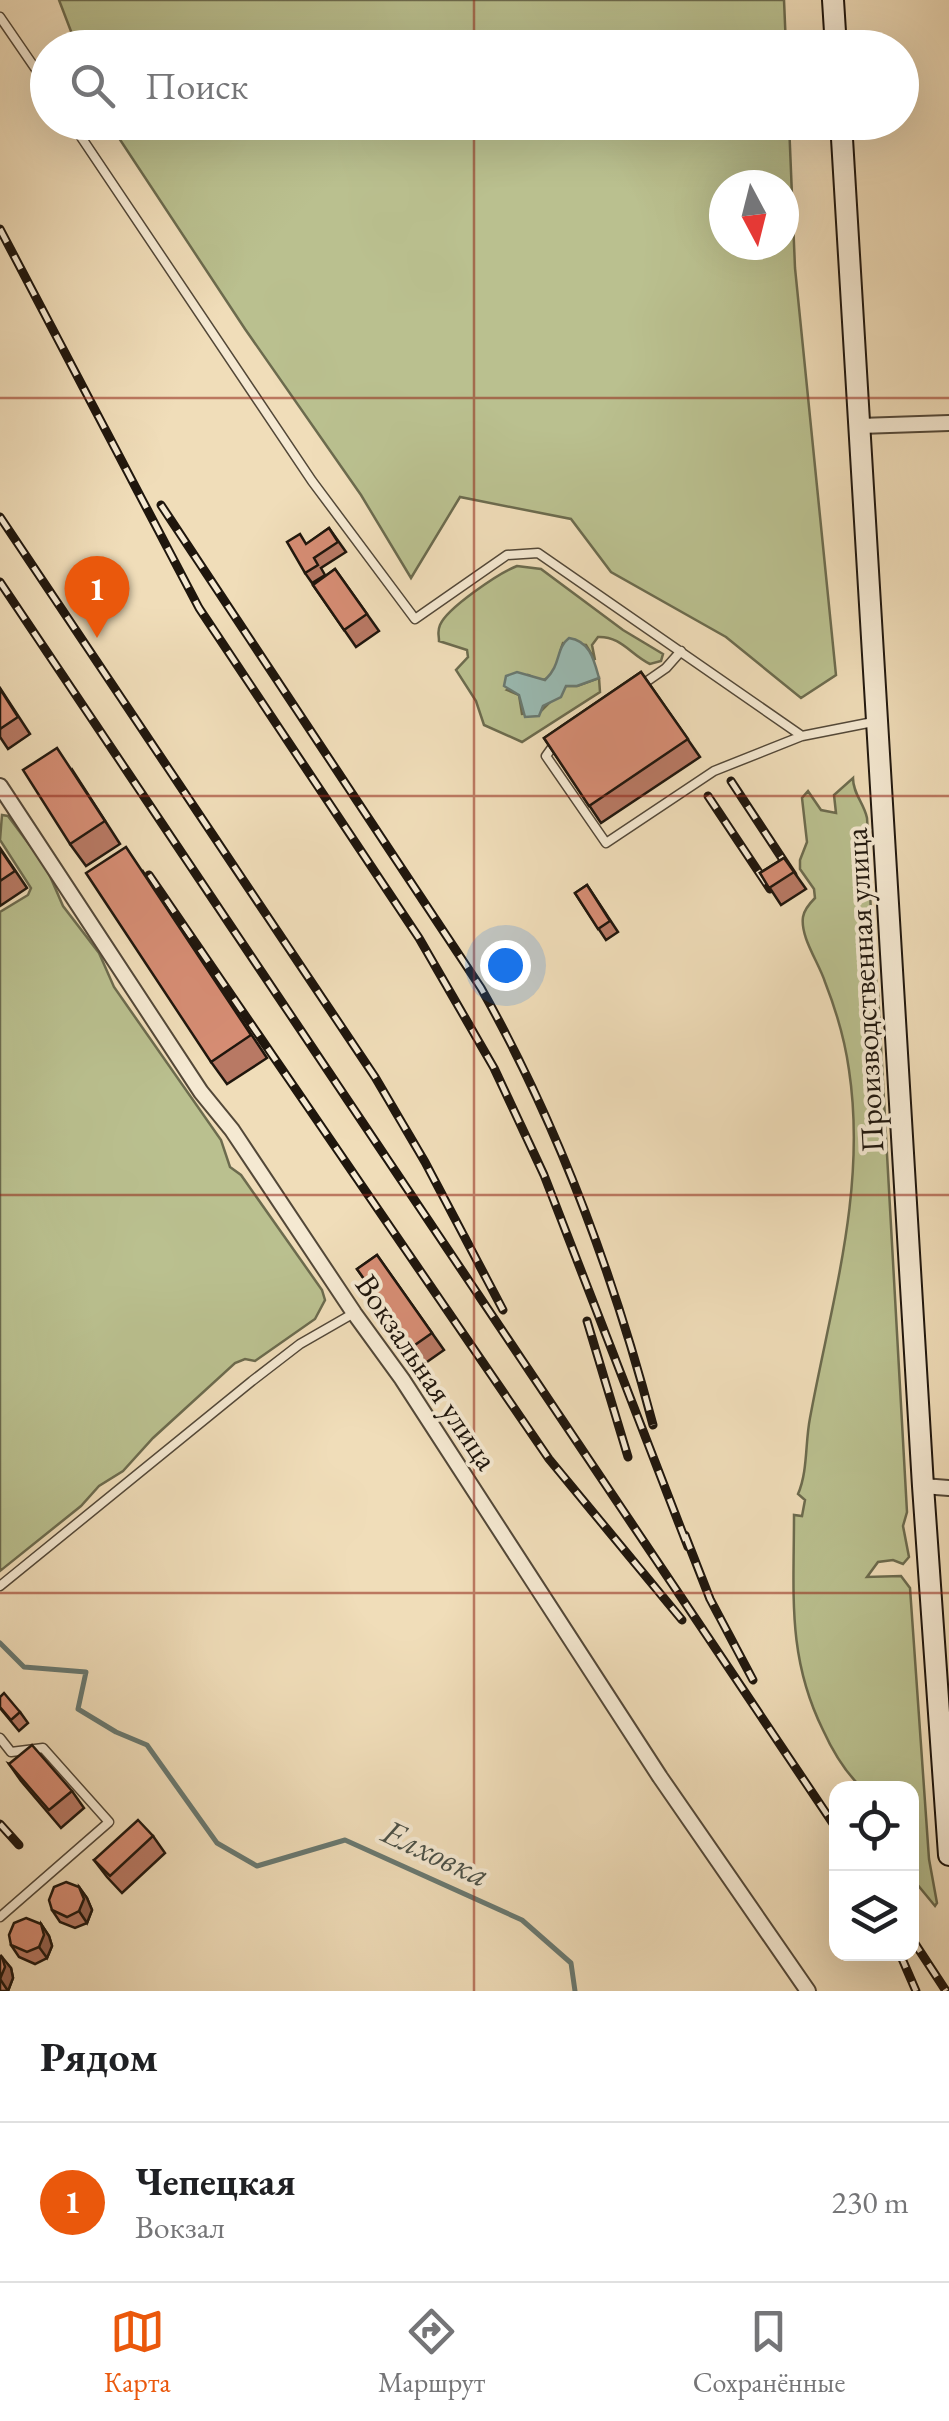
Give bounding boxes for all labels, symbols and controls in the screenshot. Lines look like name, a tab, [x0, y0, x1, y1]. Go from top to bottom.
search box	[30, 30, 919, 140]
icon: search	[65, 58, 120, 113]
text: Поиск	[145, 61, 248, 110]
north arrow	[709, 170, 799, 260]
pin: 1	[64, 556, 130, 638]
street label: Производственная улица	[835, 826, 893, 1153]
your location	[480, 940, 531, 991]
street label: Вокзальная улица	[346, 1266, 508, 1478]
map controls	[829, 1781, 919, 1961]
button: locate	[829, 1781, 919, 1871]
water label: Елховка	[374, 1807, 497, 1897]
button: layers	[829, 1871, 919, 1961]
text: Рядом	[40, 2029, 158, 2084]
text: Чепецкая	[135, 2157, 295, 2206]
text: 1	[64, 2181, 81, 2223]
text: 230 m	[832, 2181, 909, 2223]
text: Вокзал	[135, 2206, 225, 2248]
tab: Карта	[104, 2304, 171, 2400]
tab: Маршрут	[378, 2304, 485, 2400]
tab: Сохранённые	[693, 2304, 845, 2400]

